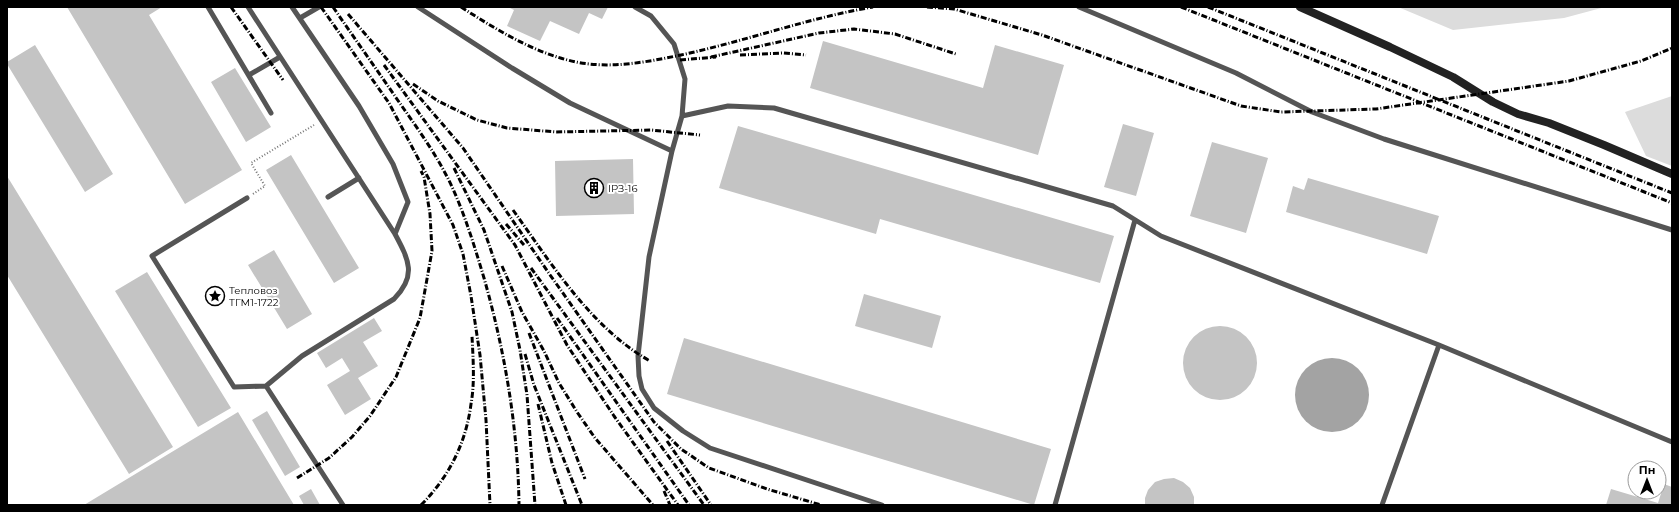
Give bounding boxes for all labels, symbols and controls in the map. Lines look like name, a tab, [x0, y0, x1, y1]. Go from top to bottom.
building icon: ІРЗ-16	[583, 177, 605, 199]
place label: ІРЗ-16	[608, 182, 638, 195]
place label: Тепловоз ТГМ1-1722	[229, 284, 279, 309]
place icon: Тепловоз ТГМ1-1722	[204, 285, 226, 307]
north arrow	[1627, 460, 1667, 500]
text: Пн	[1639, 463, 1655, 477]

